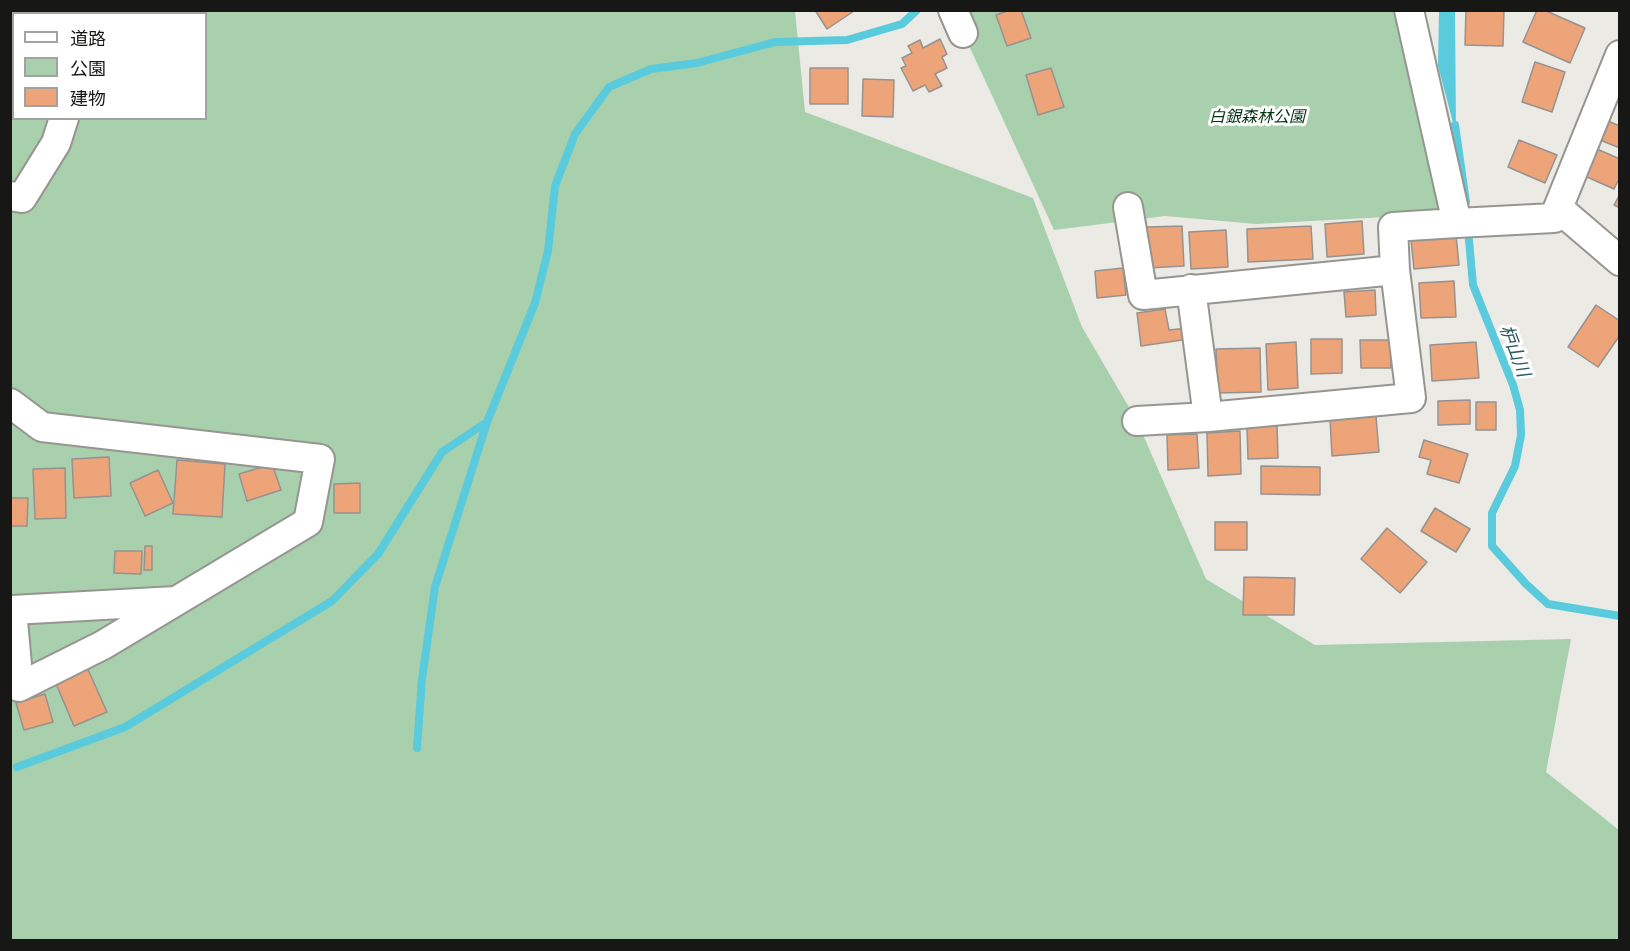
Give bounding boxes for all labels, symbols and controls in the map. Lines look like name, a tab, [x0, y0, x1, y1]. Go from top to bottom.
legend	[12, 12, 207, 120]
text: 道路	[70, 27, 106, 50]
text: 公園	[70, 57, 106, 80]
text: 建物	[70, 87, 106, 110]
park label: 白銀森林公園	[1209, 107, 1305, 127]
water label: 枦山川	[1494, 322, 1534, 380]

